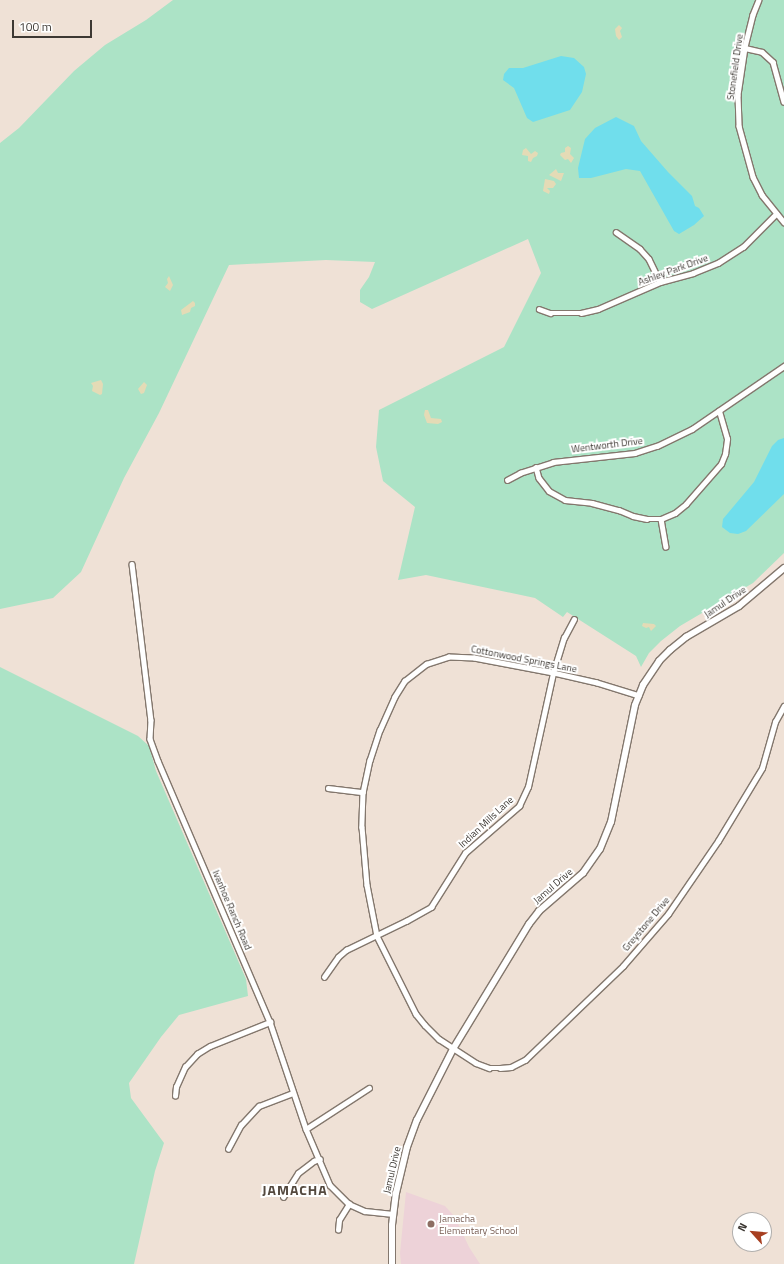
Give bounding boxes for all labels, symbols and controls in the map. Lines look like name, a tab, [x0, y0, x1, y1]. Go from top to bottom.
scale bar	[14, 12, 94, 38]
text: 100 m	[19, 17, 52, 36]
street label: Stonefield Drive	[724, 33, 746, 101]
street label: Ashley Park Drive	[636, 252, 710, 288]
street label: Wentworth Drive	[571, 435, 643, 455]
street label: Jamul Drive	[702, 584, 748, 620]
street label: Cottonwood Springs Lane	[470, 643, 578, 675]
street label: Indian Mills Lane	[456, 794, 516, 850]
street label: Jamul Drive	[531, 866, 575, 906]
street label: Ivanhoe Ranch Road	[210, 868, 254, 952]
street label: Greystone Drive	[620, 894, 672, 954]
street label: Jamul Drive	[381, 1145, 403, 1195]
district label: JAMACHA	[262, 1182, 328, 1198]
place label: Jamacha Elementary School	[439, 1212, 518, 1236]
north arrow	[732, 1212, 772, 1252]
marker: Jamacha Elementary School	[426, 1219, 436, 1229]
text: N	[733, 1220, 751, 1234]

